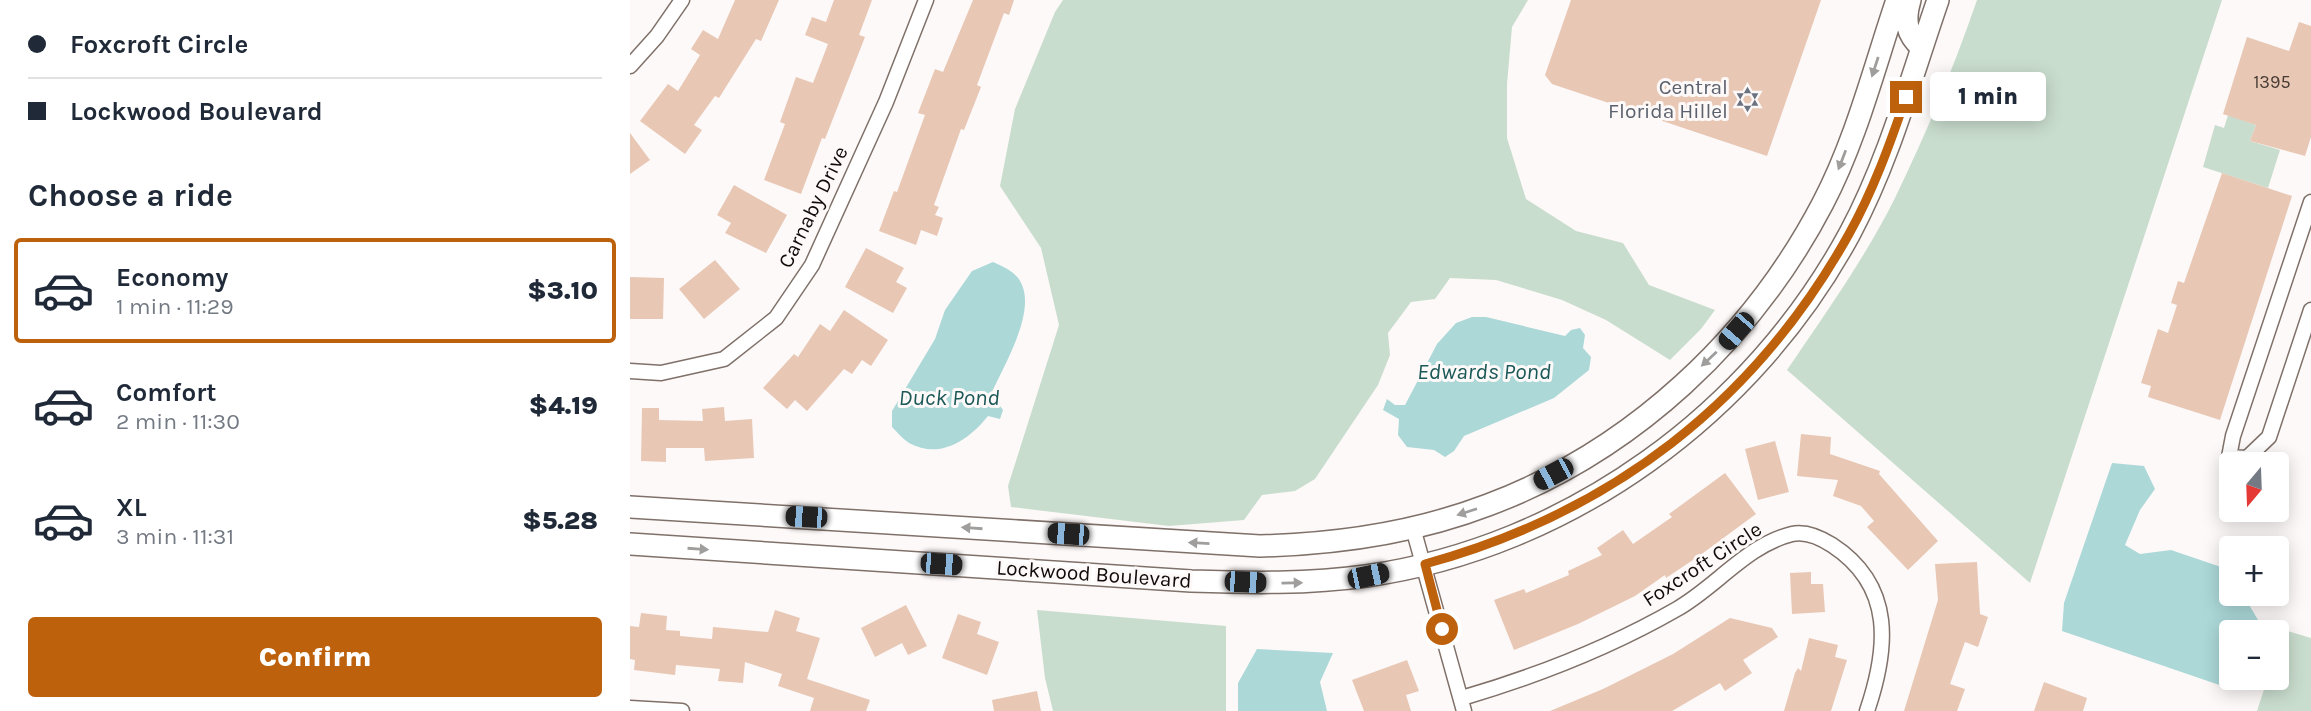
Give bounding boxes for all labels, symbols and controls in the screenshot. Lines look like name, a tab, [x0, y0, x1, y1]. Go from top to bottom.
text: Foxcroft Circle	[70, 29, 248, 60]
one-way arrow	[1869, 56, 1880, 77]
house number: 1395	[2253, 71, 2291, 93]
callout: 1 min	[1930, 72, 2046, 122]
place label: Central Florida Hillel	[1608, 75, 1728, 123]
route end	[1890, 81, 1922, 113]
text: 1 min	[1958, 83, 2018, 110]
synagogue icon: Central Florida Hillel	[1734, 85, 1762, 113]
text: Lockwood Boulevard	[70, 96, 323, 127]
street label: Carnaby Drive	[773, 142, 853, 272]
one-way arrow	[1836, 149, 1847, 170]
text: Choose a ride	[28, 177, 233, 214]
icon: car	[32, 259, 95, 322]
text: Economy	[116, 262, 228, 293]
text: $3.10	[527, 275, 598, 306]
text: 1 min · 11:29	[116, 293, 234, 320]
car	[1715, 308, 1758, 354]
one-way arrow	[1701, 351, 1718, 367]
water label: Edwards Pond	[1417, 358, 1551, 385]
icon: car	[32, 374, 95, 437]
text: Comfort	[116, 377, 217, 408]
water label: Duck Pond	[898, 384, 1000, 411]
text: $4.19	[529, 390, 598, 421]
text: 2 min · 11:30	[116, 408, 240, 435]
north arrow	[2219, 452, 2289, 522]
map controls	[2219, 452, 2289, 690]
car	[1530, 455, 1577, 493]
icon: car	[32, 489, 95, 552]
text: XL	[116, 492, 147, 523]
text: $5.28	[522, 505, 598, 536]
car	[785, 505, 828, 529]
one-way arrow	[1456, 507, 1477, 518]
street label: Foxcroft Circle	[1638, 517, 1766, 611]
one-way arrow	[961, 522, 983, 533]
car	[1047, 522, 1090, 546]
text: 3 min · 11:31	[116, 523, 234, 550]
button: +	[2219, 536, 2289, 606]
one-way arrow	[1188, 537, 1210, 548]
one-way arrow	[687, 543, 709, 554]
car	[920, 552, 963, 576]
street label: Lockwood Boulevard	[996, 555, 1192, 593]
car	[1346, 561, 1391, 591]
car	[1224, 571, 1267, 593]
one-way arrow	[1281, 577, 1303, 588]
route start	[1426, 613, 1458, 645]
button: Confirm	[28, 617, 602, 697]
button: −	[2219, 620, 2289, 690]

